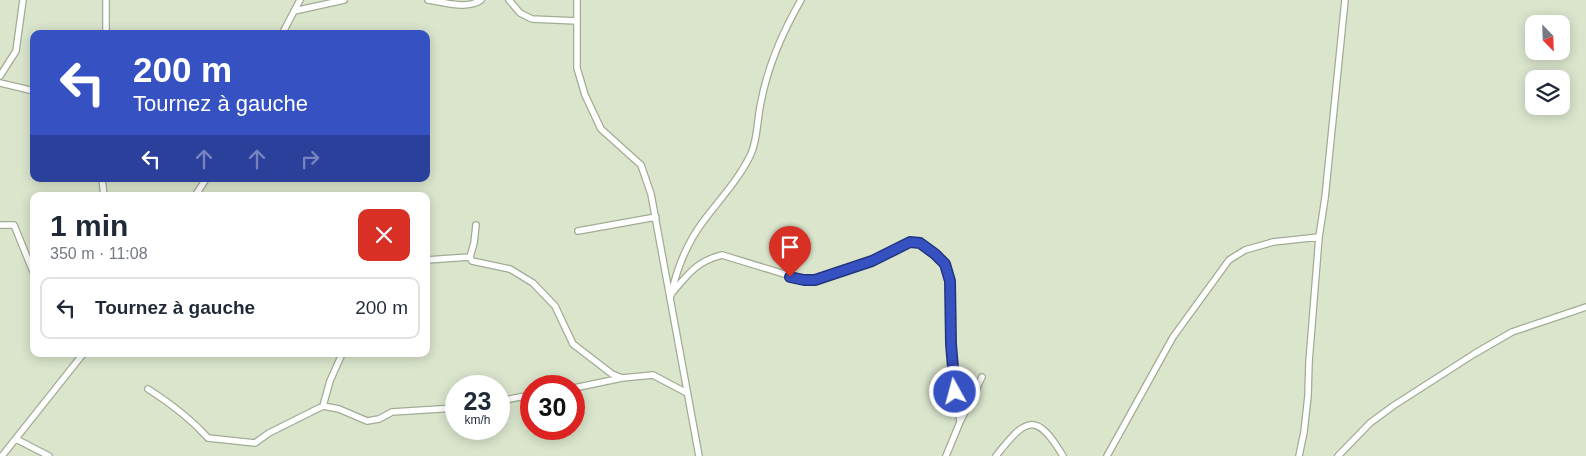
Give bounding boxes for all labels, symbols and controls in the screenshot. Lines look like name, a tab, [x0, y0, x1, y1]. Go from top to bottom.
north arrow	[1525, 15, 1570, 60]
map controls	[1525, 15, 1570, 115]
icon: left	[50, 50, 115, 115]
text: 200 m	[133, 50, 232, 89]
button: layers	[1525, 70, 1570, 115]
text: Tournez à gauche	[133, 91, 308, 116]
icon: left	[137, 145, 165, 173]
icon: ahead	[190, 145, 218, 173]
icon: ahead	[243, 145, 271, 173]
icon: right	[296, 145, 324, 173]
text: 1 min	[50, 209, 128, 242]
button: close	[358, 209, 410, 261]
pin	[769, 226, 811, 277]
icon: arrive	[776, 233, 804, 261]
text: 350 m · 11:08	[50, 245, 148, 262]
icon: left	[52, 294, 80, 322]
text: Tournez à gauche	[95, 297, 255, 318]
text: 200 m	[355, 297, 408, 318]
position arrow	[928, 365, 980, 417]
speed limit sign: 30	[520, 375, 585, 440]
text: 23	[464, 387, 491, 415]
text: km/h	[464, 413, 491, 427]

